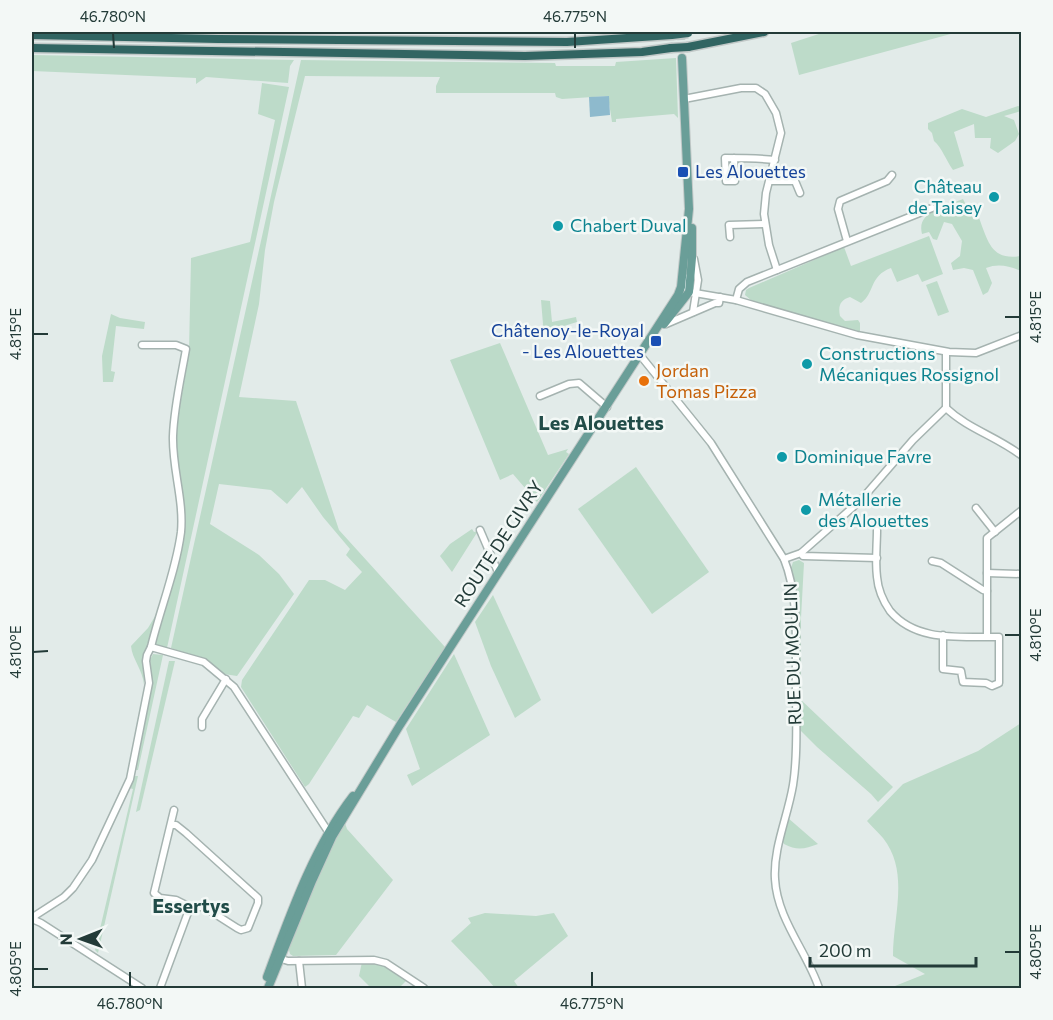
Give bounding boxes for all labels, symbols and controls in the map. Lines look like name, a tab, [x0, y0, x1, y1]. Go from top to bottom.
text: 46.780°N	[80, 7, 146, 25]
text: 46.775°N	[543, 7, 607, 25]
place label: Les Alouettes	[695, 160, 806, 182]
marker: Les Alouettes	[676, 165, 690, 179]
place label: Château de Taisey	[908, 175, 982, 218]
marker: Château de Taisey	[987, 190, 1001, 204]
place label: Chabert Duval	[570, 214, 687, 236]
marker: Chabert Duval	[551, 219, 565, 233]
text: 4.815°E	[1026, 291, 1044, 343]
text: 4.815°E	[6, 308, 24, 360]
place label: Châtenoy-le-Royal - Les Alouettes	[491, 319, 644, 362]
marker: Châtenoy-le-Royal - Les Alouettes	[649, 334, 663, 348]
place label: Constructions Mécaniques Rossignol	[819, 342, 999, 385]
marker: Constructions Mécaniques Rossignol	[800, 357, 814, 371]
place label: Jordan Tomas Pizza	[656, 359, 757, 402]
marker: Jordan Tomas Pizza	[637, 374, 651, 388]
district label: Les Alouettes	[538, 410, 664, 434]
place label: Dominique Favre	[794, 445, 932, 467]
marker: Dominique Favre	[775, 450, 789, 464]
street label: ROUTE DE GIVRY	[449, 476, 547, 611]
place label: Métallerie des Alouettes	[818, 488, 929, 531]
marker: Métallerie des Alouettes	[799, 503, 813, 517]
street label: RUE DU MOULIN	[779, 582, 805, 726]
text: 4.810°E	[1026, 608, 1044, 662]
text: 4.810°E	[6, 625, 24, 679]
district label: Essertys	[152, 893, 230, 917]
north arrow	[51, 909, 111, 969]
text: 4.805°E	[1026, 924, 1044, 980]
scale bar	[810, 930, 976, 968]
text: N	[56, 933, 75, 945]
text: 200 m	[819, 939, 872, 961]
text: 4.805°E	[6, 941, 24, 997]
text: 46.780°N	[97, 994, 163, 1012]
text: 46.775°N	[560, 994, 624, 1012]

